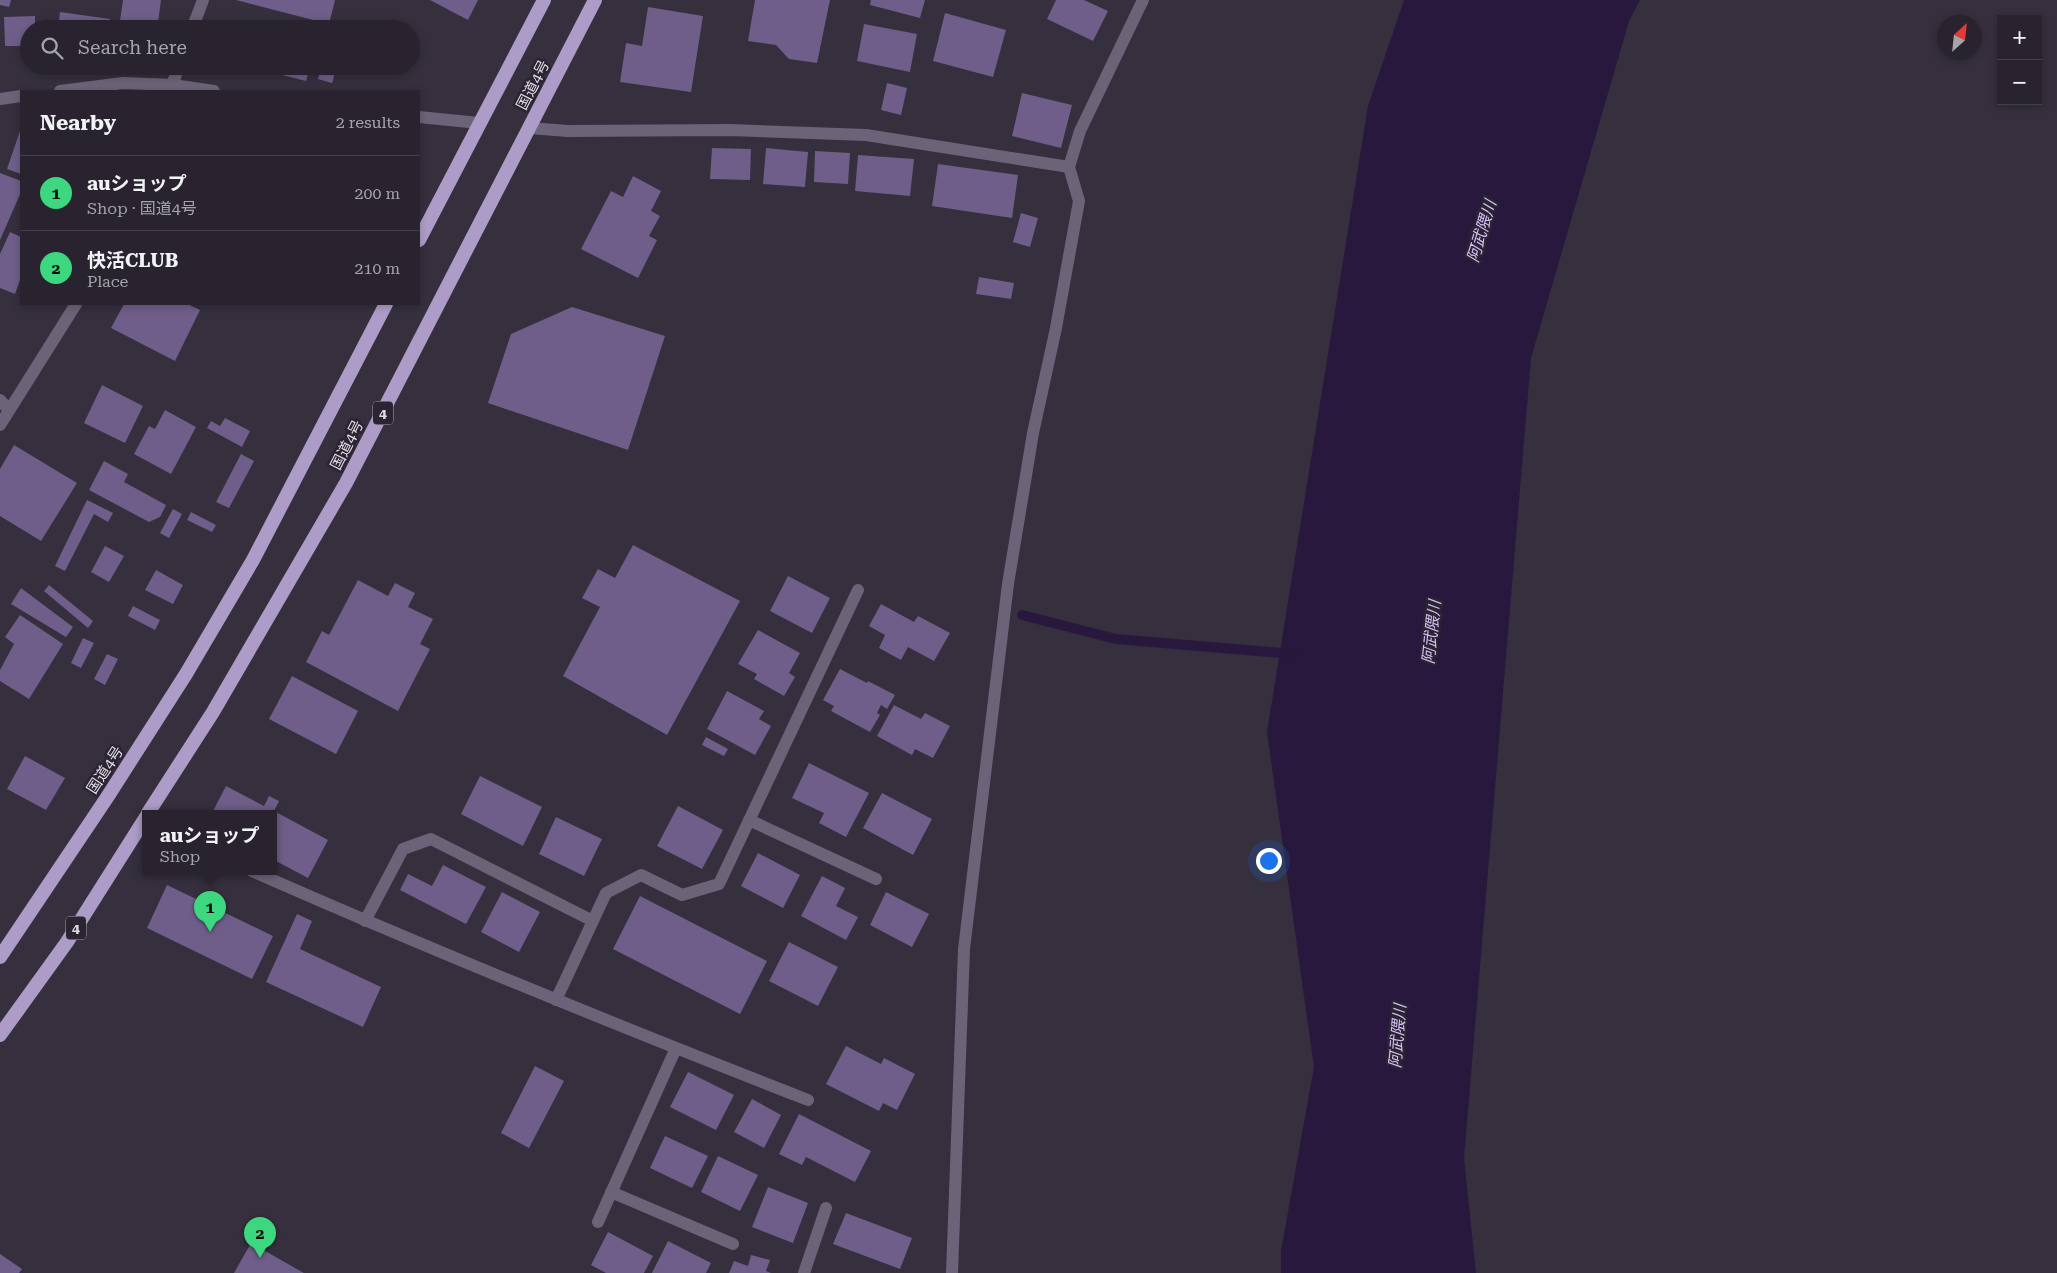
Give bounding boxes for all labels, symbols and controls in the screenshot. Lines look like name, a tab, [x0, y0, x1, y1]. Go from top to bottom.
north arrow	[1937, 15, 1982, 60]
map controls	[1997, 15, 2042, 105]
button: +	[1997, 15, 2042, 60]
search box	[20, 20, 420, 75]
icon: search	[38, 34, 66, 62]
text: Search here	[78, 36, 187, 59]
street label: 国道4号	[513, 57, 553, 113]
button: −	[1997, 60, 2042, 105]
text: Nearby	[40, 111, 116, 135]
text: 2 results	[336, 113, 400, 132]
text: auショップ	[87, 172, 187, 195]
text: 1	[52, 184, 60, 203]
text: 200 m	[354, 184, 400, 203]
water label: 阿武隈川	[1463, 196, 1501, 265]
text: Shop · 国道4号	[87, 199, 197, 218]
text: 快活CLUB	[87, 249, 178, 272]
text: 2	[52, 259, 60, 278]
text: 210 m	[354, 259, 400, 278]
text: Place	[87, 272, 128, 291]
road number: 4	[373, 402, 393, 424]
street label: 国道4号	[327, 417, 367, 473]
water label: 阿武隈川	[1419, 597, 1444, 665]
street label: 国道4号	[83, 743, 127, 797]
popup	[142, 810, 277, 875]
text: auショップ	[160, 824, 259, 847]
text: Shop	[160, 847, 200, 866]
your location	[1256, 848, 1282, 874]
pin: 1	[194, 891, 226, 932]
road number: 4	[66, 916, 86, 940]
water label: 阿武隈川	[1385, 1001, 1410, 1069]
pin: 2	[244, 1217, 276, 1258]

